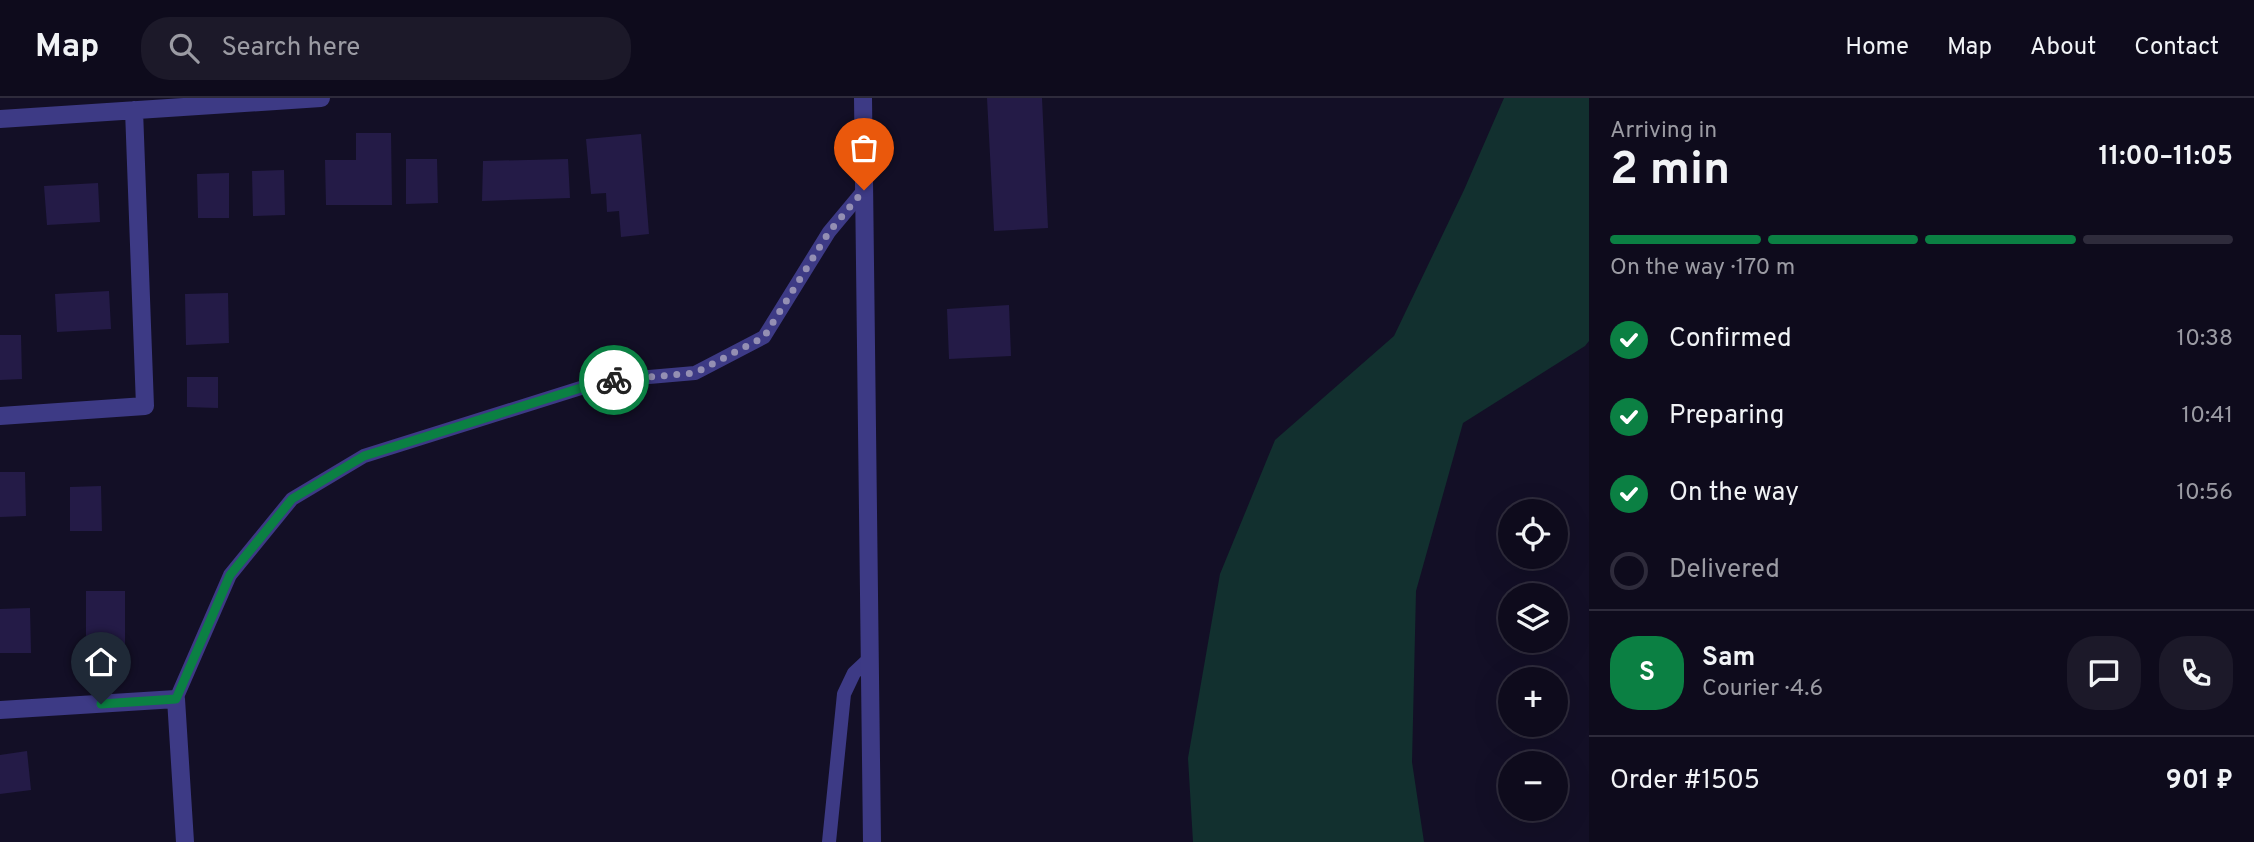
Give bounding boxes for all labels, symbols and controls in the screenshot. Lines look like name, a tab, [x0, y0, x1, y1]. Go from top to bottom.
search box	[141, 17, 631, 80]
text: Map	[35, 27, 99, 69]
icon: search	[165, 29, 203, 67]
text: Search here	[221, 32, 360, 65]
text: Home	[1845, 33, 1909, 63]
text: Map	[1947, 33, 1992, 63]
text: About	[2030, 33, 2096, 63]
text: Contact	[2134, 33, 2219, 63]
text: Arriving in	[1610, 117, 1717, 146]
pin	[834, 118, 894, 190]
icon: bag	[845, 129, 883, 167]
text: 11:00–11:05	[2098, 141, 2233, 174]
text: 2 min	[1610, 142, 1730, 201]
text: On the way · 170 m	[1610, 254, 1795, 283]
icon: check	[1610, 321, 1648, 359]
text: Confirmed	[1669, 323, 1792, 356]
text: 10:38	[2177, 325, 2233, 354]
courier	[579, 345, 649, 415]
icon: bike	[595, 361, 633, 399]
icon: check	[1610, 398, 1648, 436]
text: Preparing	[1669, 400, 1784, 433]
text: 10:41	[2182, 402, 2233, 431]
icon: check	[1610, 475, 1648, 513]
text: On the way	[1669, 477, 1799, 510]
text: 10:56	[2176, 479, 2233, 508]
map controls	[1498, 499, 1568, 821]
button: locate	[1498, 499, 1568, 569]
text: Delivered	[1669, 554, 1780, 587]
button: layers	[1498, 583, 1568, 653]
pin	[71, 632, 131, 704]
button: chat	[2067, 636, 2141, 710]
button: phone	[2159, 636, 2233, 710]
text: Sam	[1702, 642, 1755, 675]
icon: home	[82, 643, 120, 681]
text: S	[1639, 657, 1655, 690]
button: +	[1498, 667, 1568, 737]
text: Courier · 4.6	[1702, 675, 1823, 704]
button: −	[1498, 751, 1568, 821]
text: Order #1505	[1610, 765, 1760, 798]
text: 901 ₽	[2166, 765, 2233, 798]

